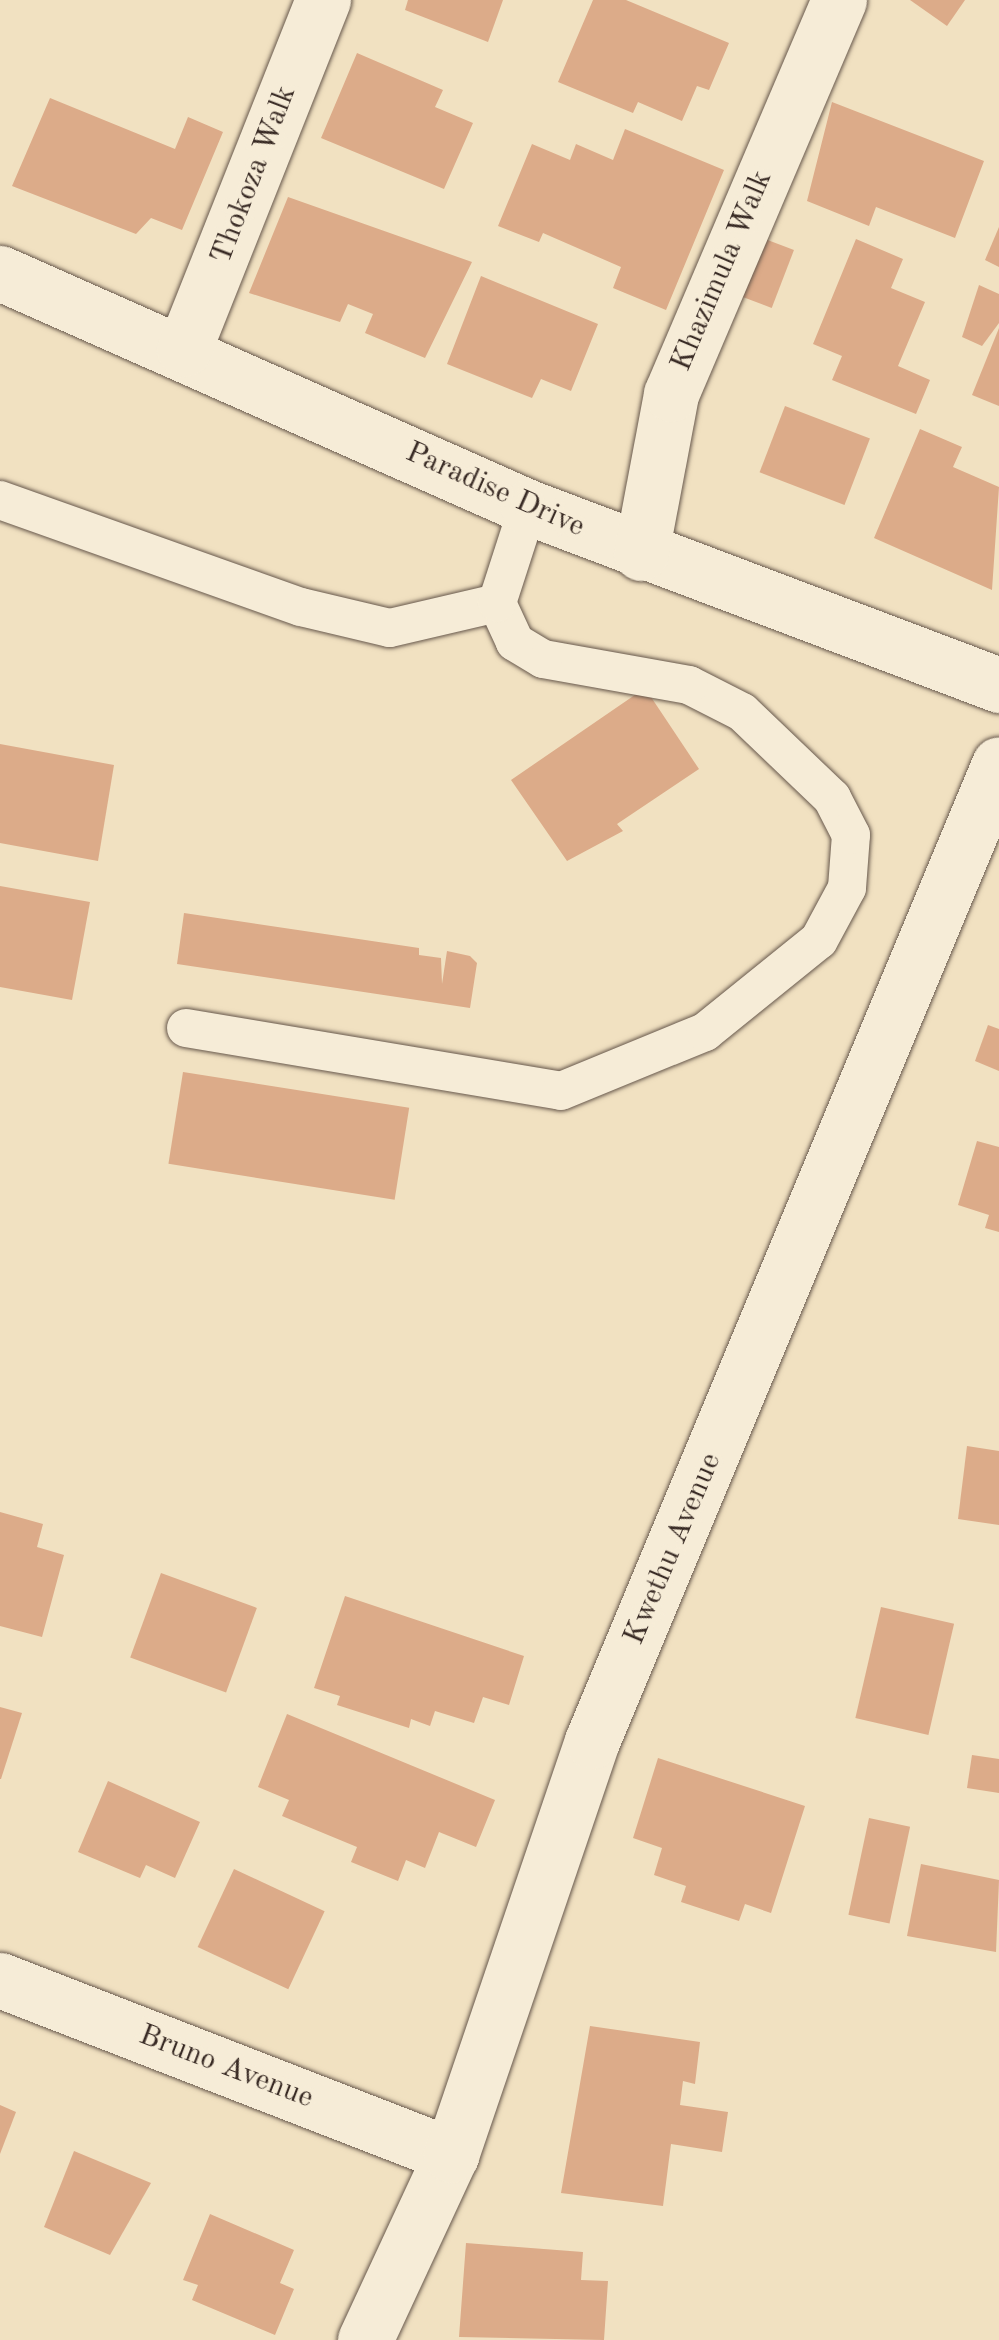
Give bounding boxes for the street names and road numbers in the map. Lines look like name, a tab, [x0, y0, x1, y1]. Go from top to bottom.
street label: Thokoza Walk	[204, 81, 304, 269]
street label: Khazimula Walk	[664, 165, 780, 377]
street label: Paradise Drive	[400, 434, 590, 546]
street label: Kwethu Avenue	[616, 1448, 730, 1650]
street label: Bruno Avenue	[134, 2017, 318, 2117]

